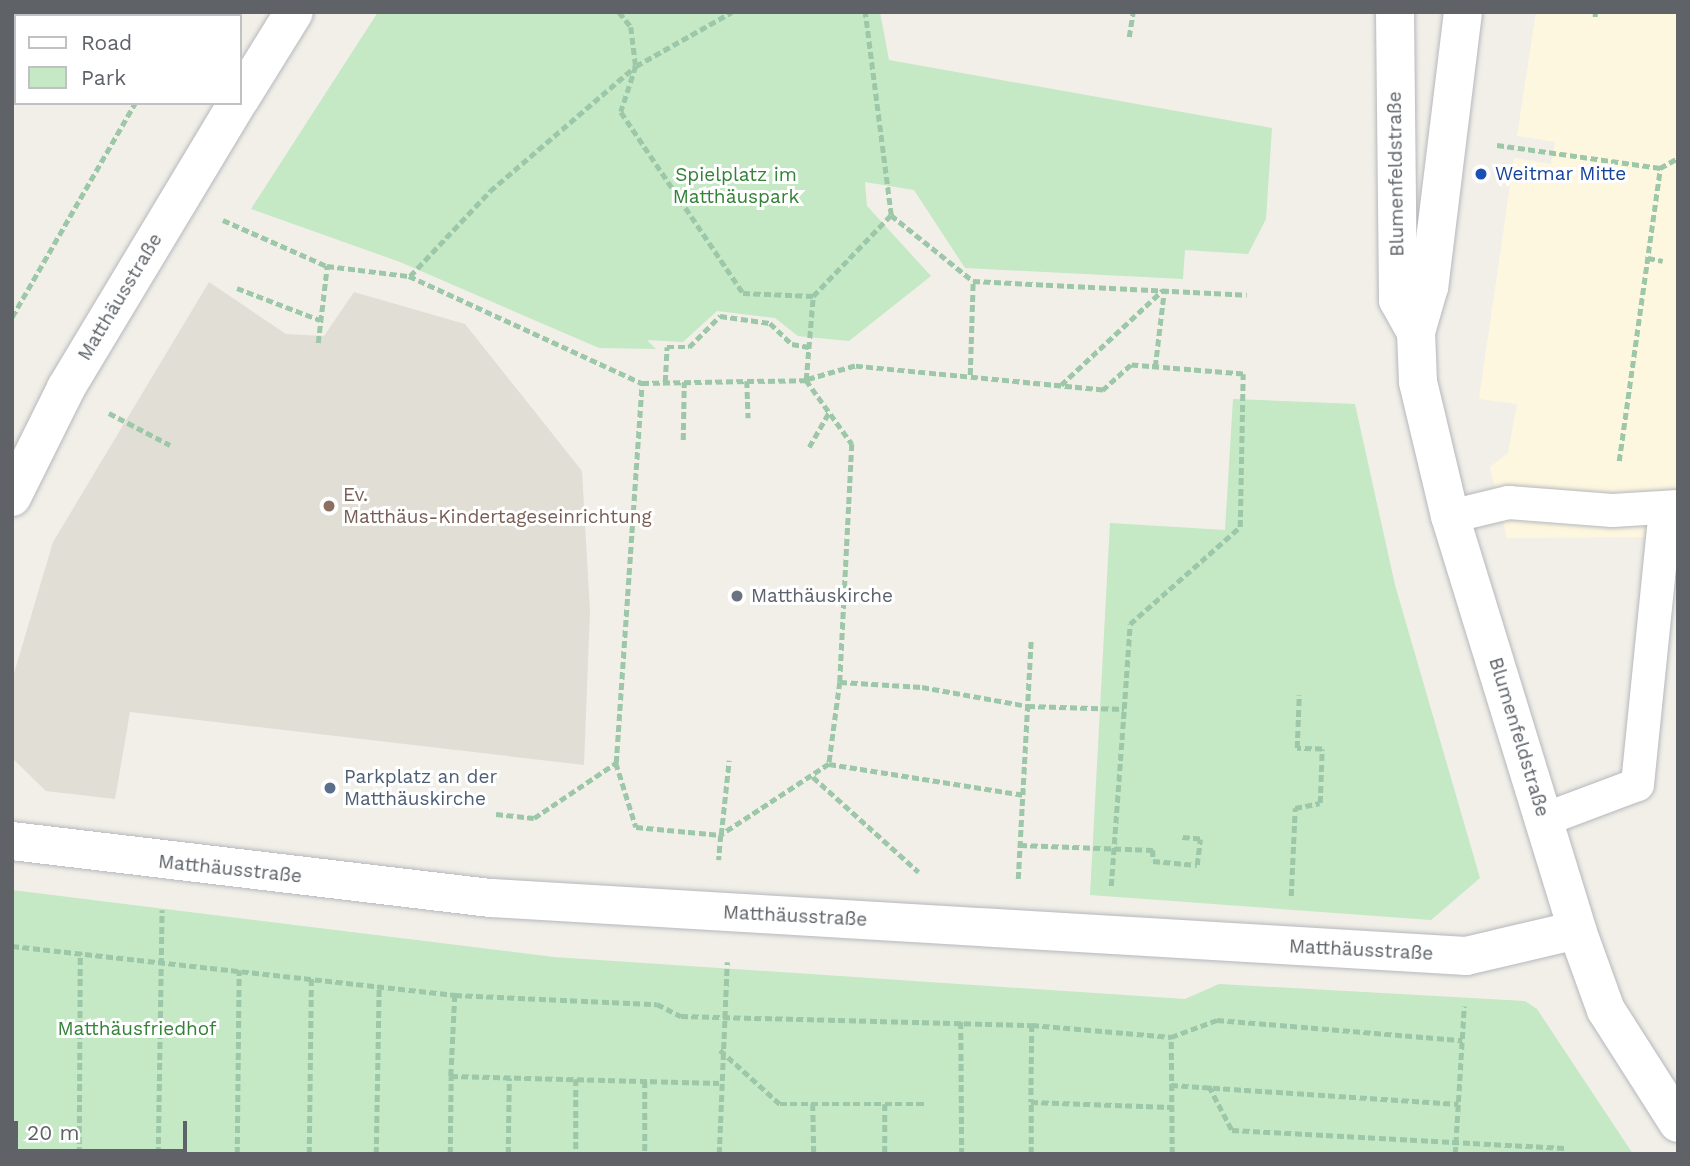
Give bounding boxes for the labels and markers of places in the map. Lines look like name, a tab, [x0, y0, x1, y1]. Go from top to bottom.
place label: Weitmar Mitte	[1495, 163, 1627, 185]
marker: Weitmar Mitte	[1473, 166, 1489, 182]
place label: Ev. Matthäus-Kindertageseinrichtung	[343, 484, 652, 528]
marker: Ev. Matthäus-Kindertageseinrichtung	[321, 498, 337, 514]
place label: Matthäuskirche	[751, 585, 893, 607]
marker: Matthäuskirche	[729, 588, 745, 604]
place label: Parkplatz an der Matthäuskirche	[344, 766, 497, 810]
marker: Parkplatz an der Matthäuskirche	[322, 780, 338, 796]

